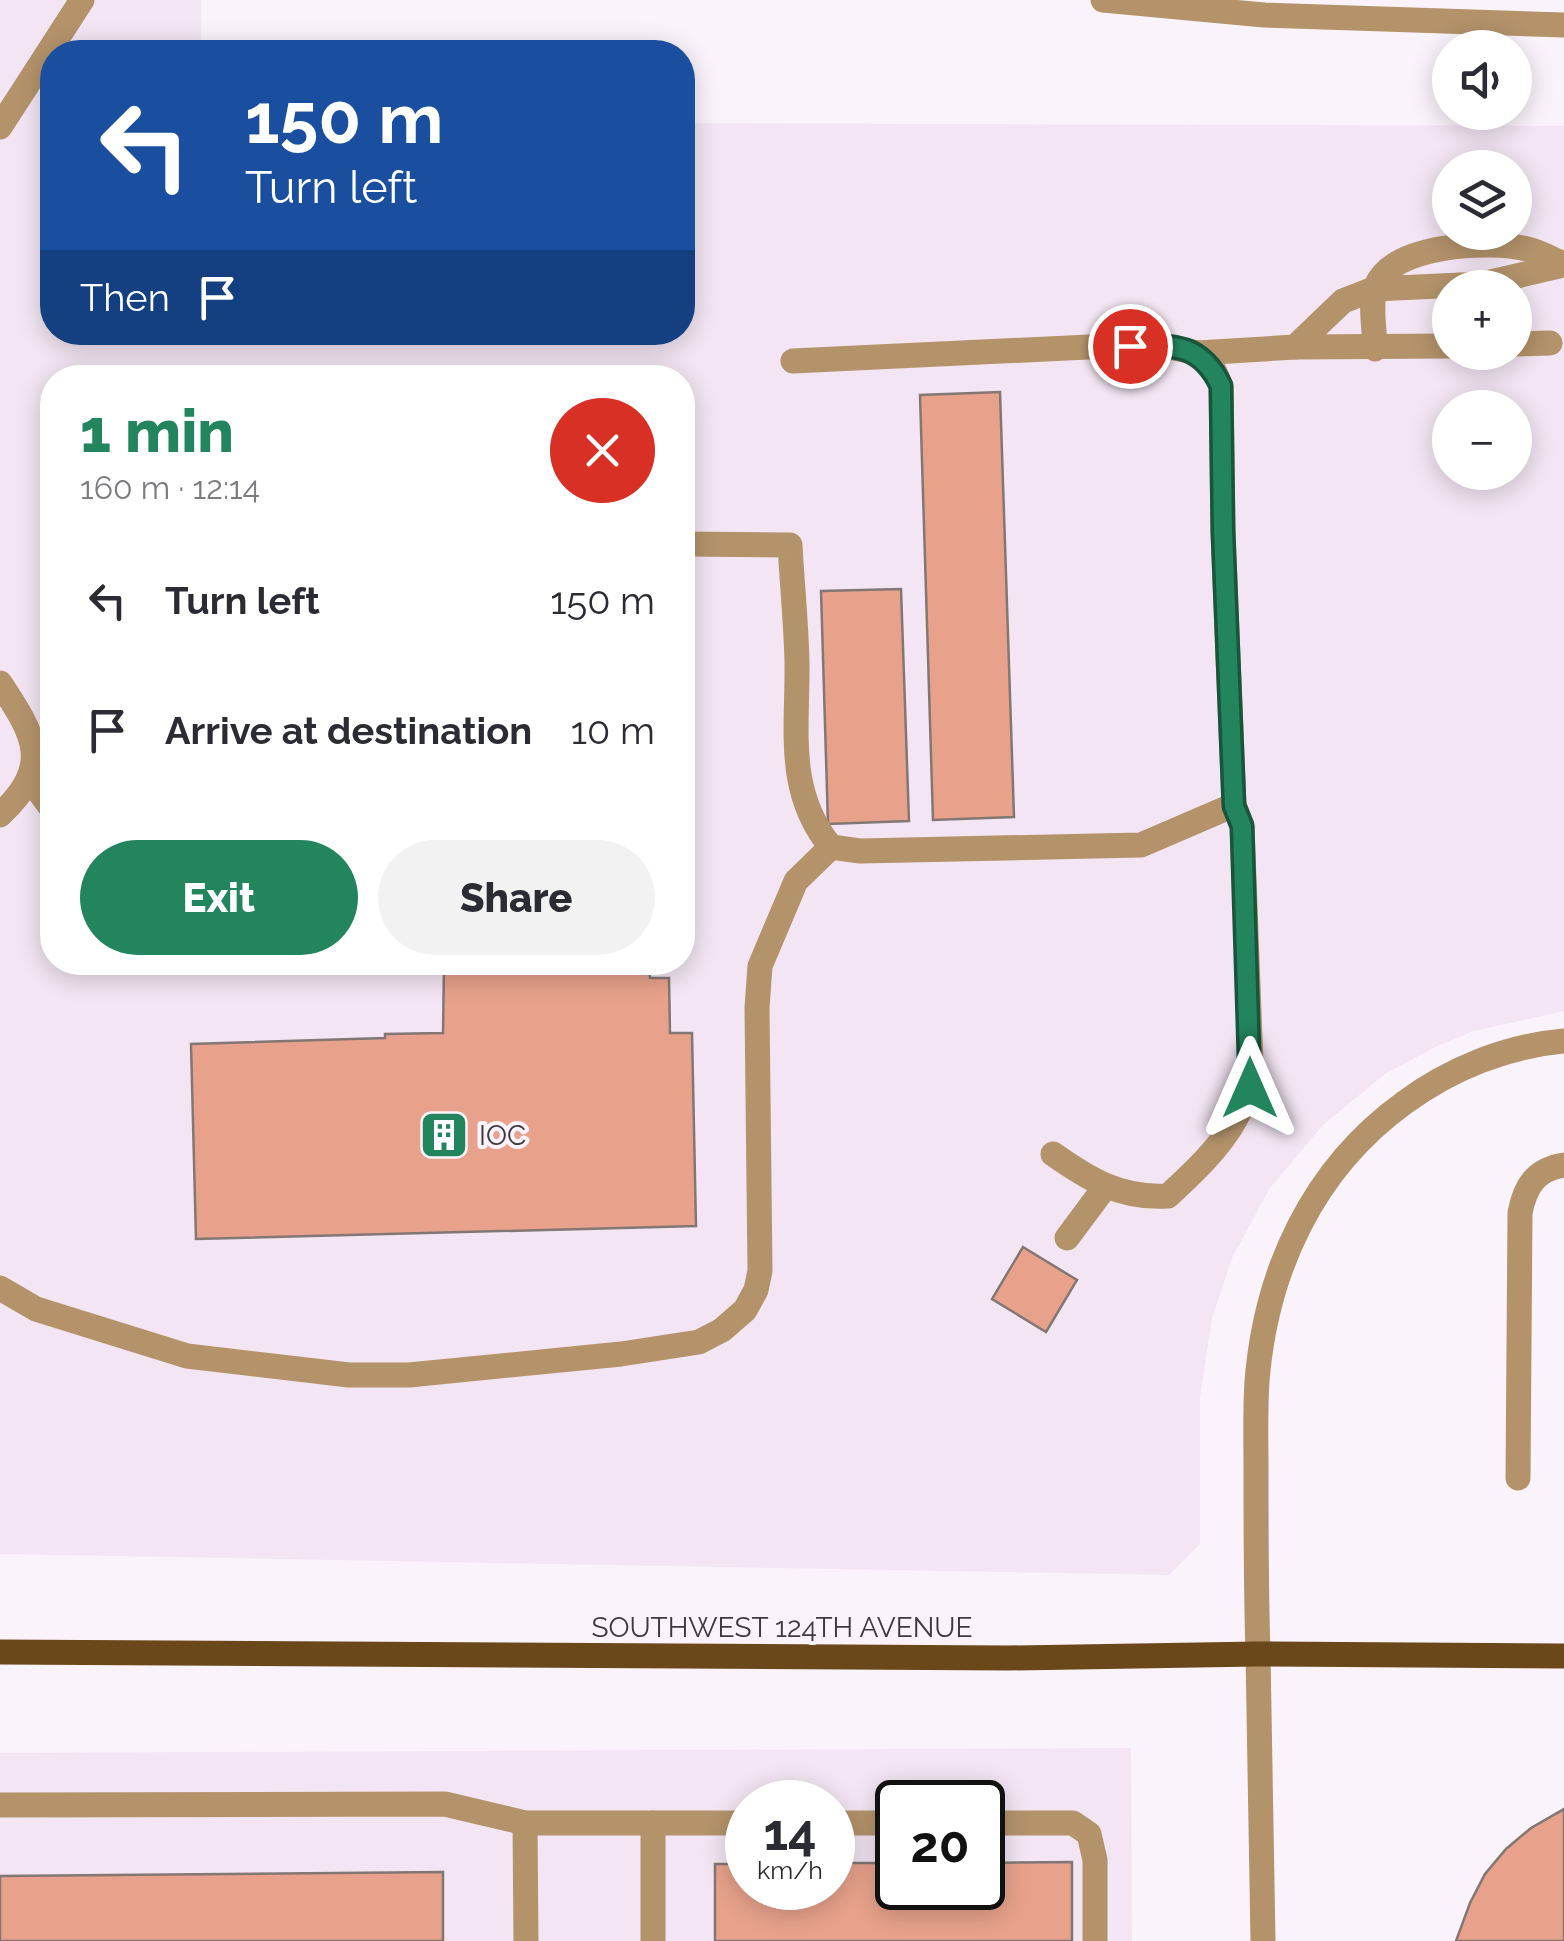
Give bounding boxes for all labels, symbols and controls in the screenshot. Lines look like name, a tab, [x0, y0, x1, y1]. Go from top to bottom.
map controls	[1432, 30, 1532, 490]
button: sound	[1432, 30, 1532, 130]
text: 150 m	[245, 77, 443, 159]
icon: left	[80, 80, 210, 210]
button: layers	[1432, 150, 1532, 250]
text: Turn left	[245, 161, 417, 214]
icon: arrive	[190, 270, 245, 325]
button: +	[1432, 270, 1532, 370]
text: Then	[80, 275, 170, 320]
pin	[1088, 304, 1173, 389]
icon: arrive	[1103, 319, 1158, 374]
button: −	[1432, 390, 1532, 490]
text: 1 min	[80, 396, 234, 466]
button: close	[550, 398, 655, 503]
text: 160 m · 12:14	[80, 469, 260, 506]
icon: left	[80, 573, 135, 628]
text: Turn left	[165, 578, 320, 623]
text: 150 m	[550, 578, 655, 623]
icon: arrive	[80, 703, 135, 758]
text: Arrive at destination	[165, 708, 532, 753]
text: 10 m	[571, 708, 655, 753]
button: Exit	[80, 840, 358, 955]
button: Share	[378, 840, 655, 955]
position arrow	[1198, 1036, 1302, 1140]
building icon: IOC	[418, 1109, 470, 1161]
place label: IOC	[479, 1119, 526, 1152]
street label: SOUTHWEST 124TH AVENUE	[591, 1611, 973, 1644]
speed limit sign: 20	[875, 1780, 1005, 1910]
text: 14	[763, 1803, 817, 1862]
text: km/h	[757, 1855, 823, 1885]

